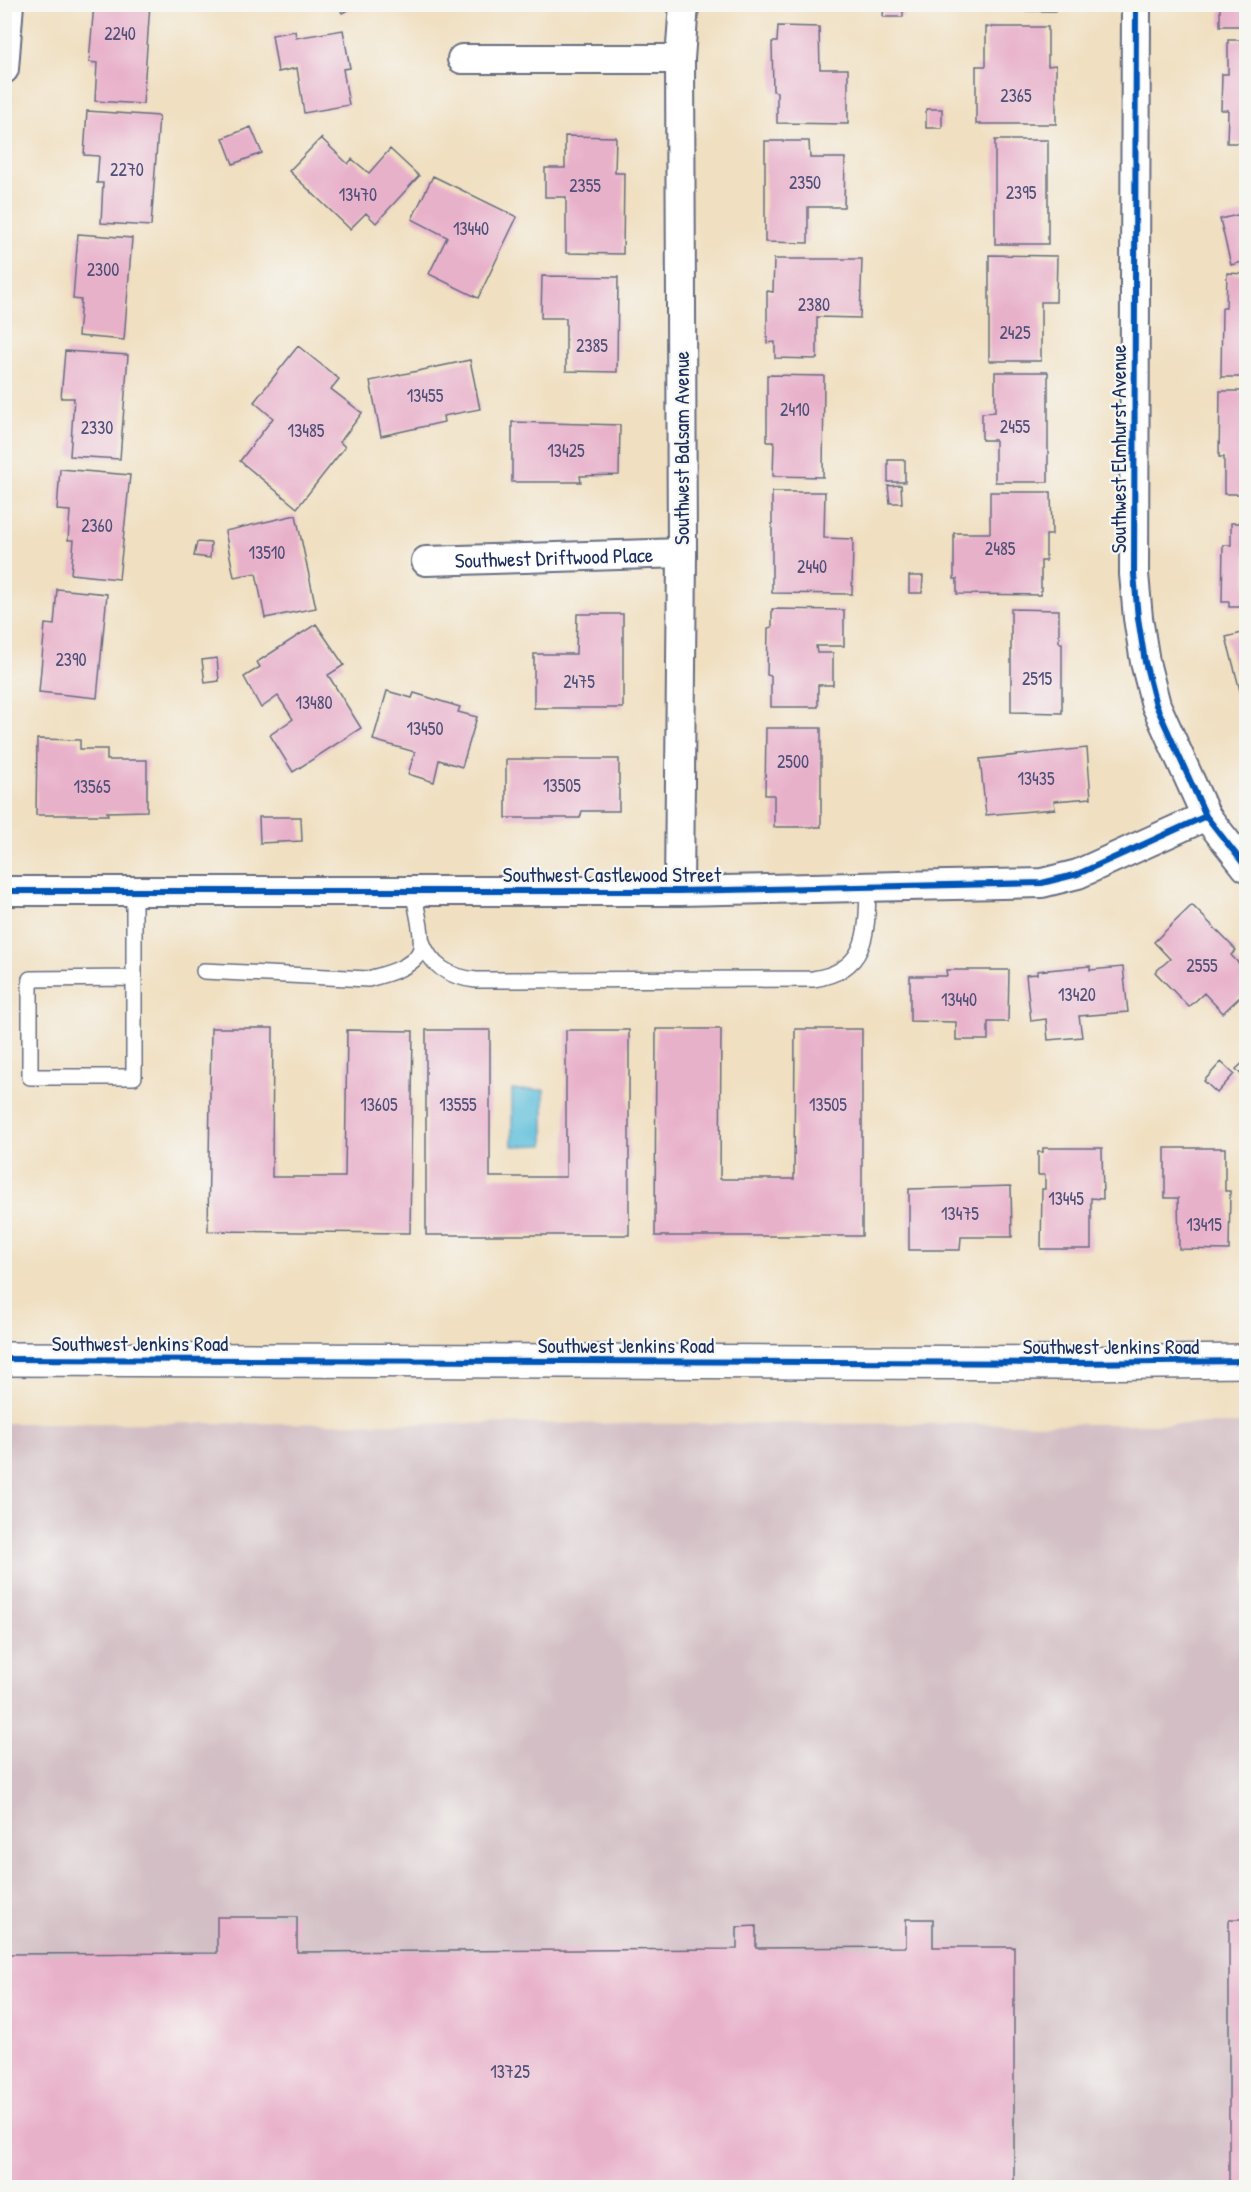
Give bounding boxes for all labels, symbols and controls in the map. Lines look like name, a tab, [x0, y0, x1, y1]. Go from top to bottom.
house number: 2240	[104, 21, 136, 46]
house number: 2365	[1000, 83, 1032, 108]
house number: 2270	[110, 157, 144, 182]
house number: 2350	[789, 170, 821, 195]
house number: 2355	[569, 173, 601, 198]
house number: 2395	[1006, 180, 1037, 205]
house number: 13470	[339, 182, 377, 207]
house number: 13440	[453, 216, 489, 241]
house number: 2300	[87, 257, 119, 282]
house number: 2380	[798, 292, 830, 317]
house number: 2425	[999, 320, 1031, 345]
house number: 2385	[576, 333, 608, 358]
street label: Southwest Elmhurst Avenue	[1104, 345, 1133, 553]
street label: Southwest Balsam Avenue	[667, 351, 696, 545]
house number: 13455	[407, 383, 444, 408]
house number: 2410	[780, 397, 810, 422]
house number: 2455	[1000, 414, 1031, 439]
house number: 2330	[81, 415, 113, 440]
house number: 13485	[288, 418, 325, 443]
house number: 13425	[547, 438, 585, 463]
house number: 2360	[81, 513, 113, 538]
house number: 2485	[985, 536, 1016, 561]
street label: Southwest Driftwood Place	[454, 539, 654, 575]
house number: 13510	[249, 540, 285, 565]
house number: 2440	[797, 554, 827, 579]
house number: 2390	[55, 647, 87, 672]
house number: 2515	[1022, 666, 1052, 691]
house number: 2475	[563, 669, 595, 694]
house number: 13480	[295, 690, 333, 715]
house number: 13450	[406, 716, 444, 741]
house number: 2500	[777, 749, 809, 774]
house number: 13435	[1017, 766, 1055, 791]
house number: 13505	[543, 773, 581, 798]
house number: 13565	[73, 774, 111, 799]
street label: Southwest Castlewood Street	[503, 860, 722, 889]
house number: 2555	[1186, 953, 1218, 978]
house number: 13420	[1058, 982, 1096, 1007]
house number: 13440	[941, 987, 977, 1012]
house number: 13605	[360, 1092, 398, 1117]
house number: 13555	[439, 1092, 477, 1117]
house number: 13505	[809, 1092, 847, 1117]
house number: 13445	[1048, 1186, 1084, 1211]
house number: 13475	[941, 1201, 979, 1226]
house number: 13415	[1186, 1212, 1222, 1237]
street label: Southwest Jenkins Road	[52, 1329, 228, 1358]
street label: Southwest Jenkins Road	[538, 1331, 714, 1360]
street label: Southwest Jenkins Road	[1023, 1332, 1199, 1361]
house number: 13725	[490, 2059, 530, 2084]

